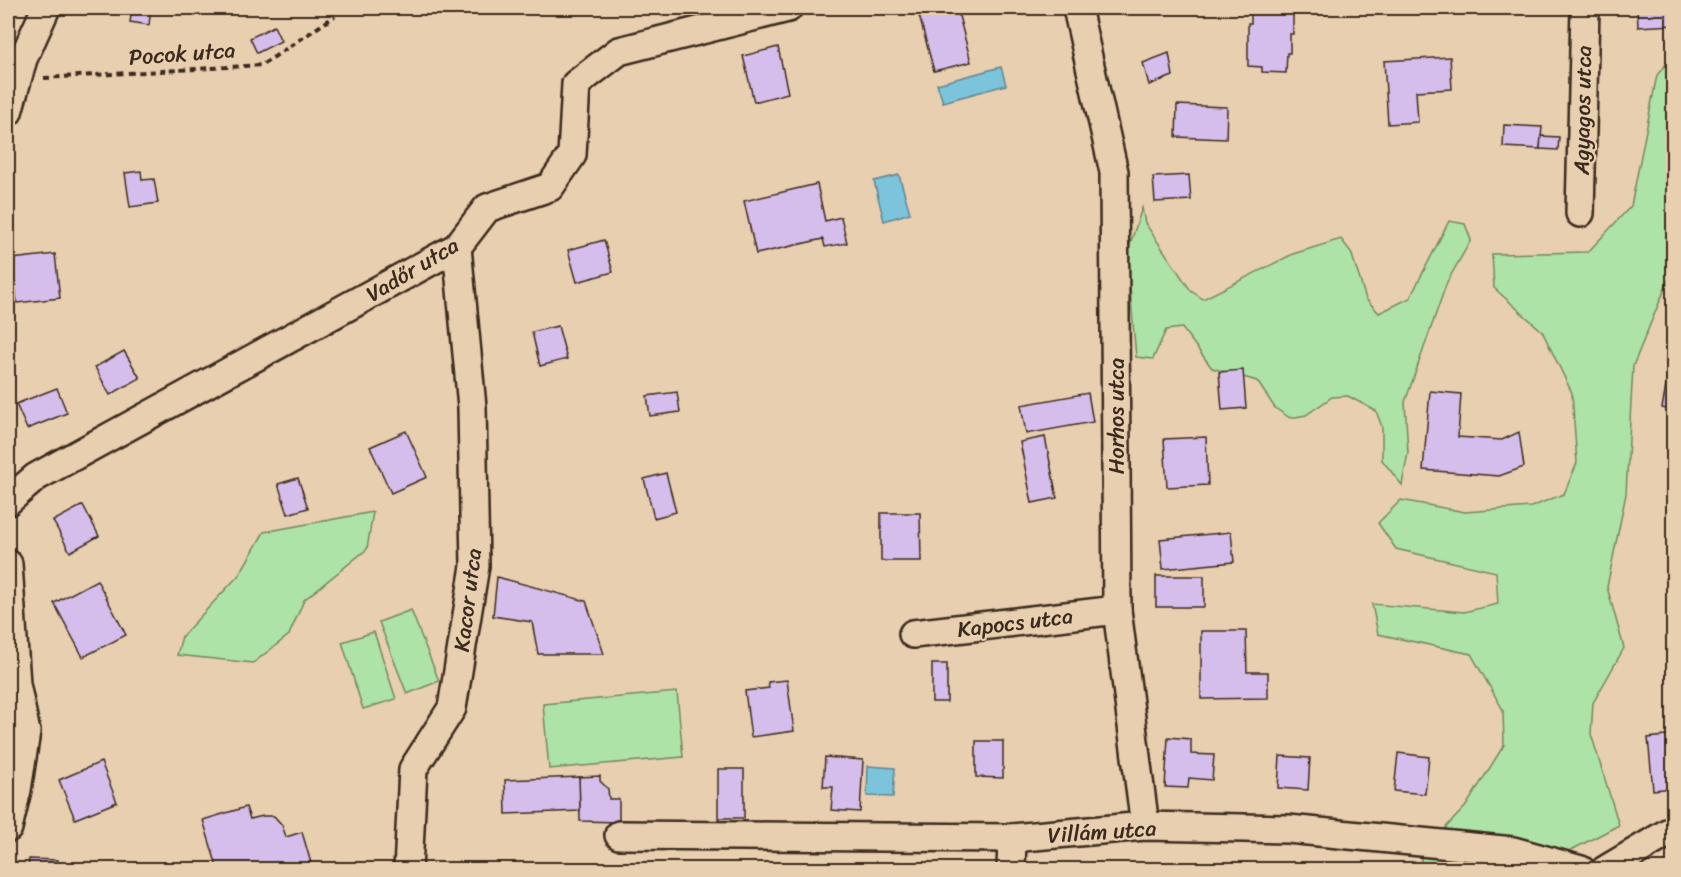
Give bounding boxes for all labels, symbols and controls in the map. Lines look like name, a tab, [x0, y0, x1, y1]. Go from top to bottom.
street label: Pocok utca	[127, 30, 237, 77]
street label: Agyagos utca	[1562, 45, 1603, 176]
street label: Vadőr utca	[358, 226, 466, 313]
street label: Horhos utca	[1097, 358, 1136, 474]
street label: Kacor utca	[442, 546, 493, 654]
street label: Kapocs utca	[955, 596, 1075, 649]
street label: Villám utca	[1046, 808, 1158, 855]

